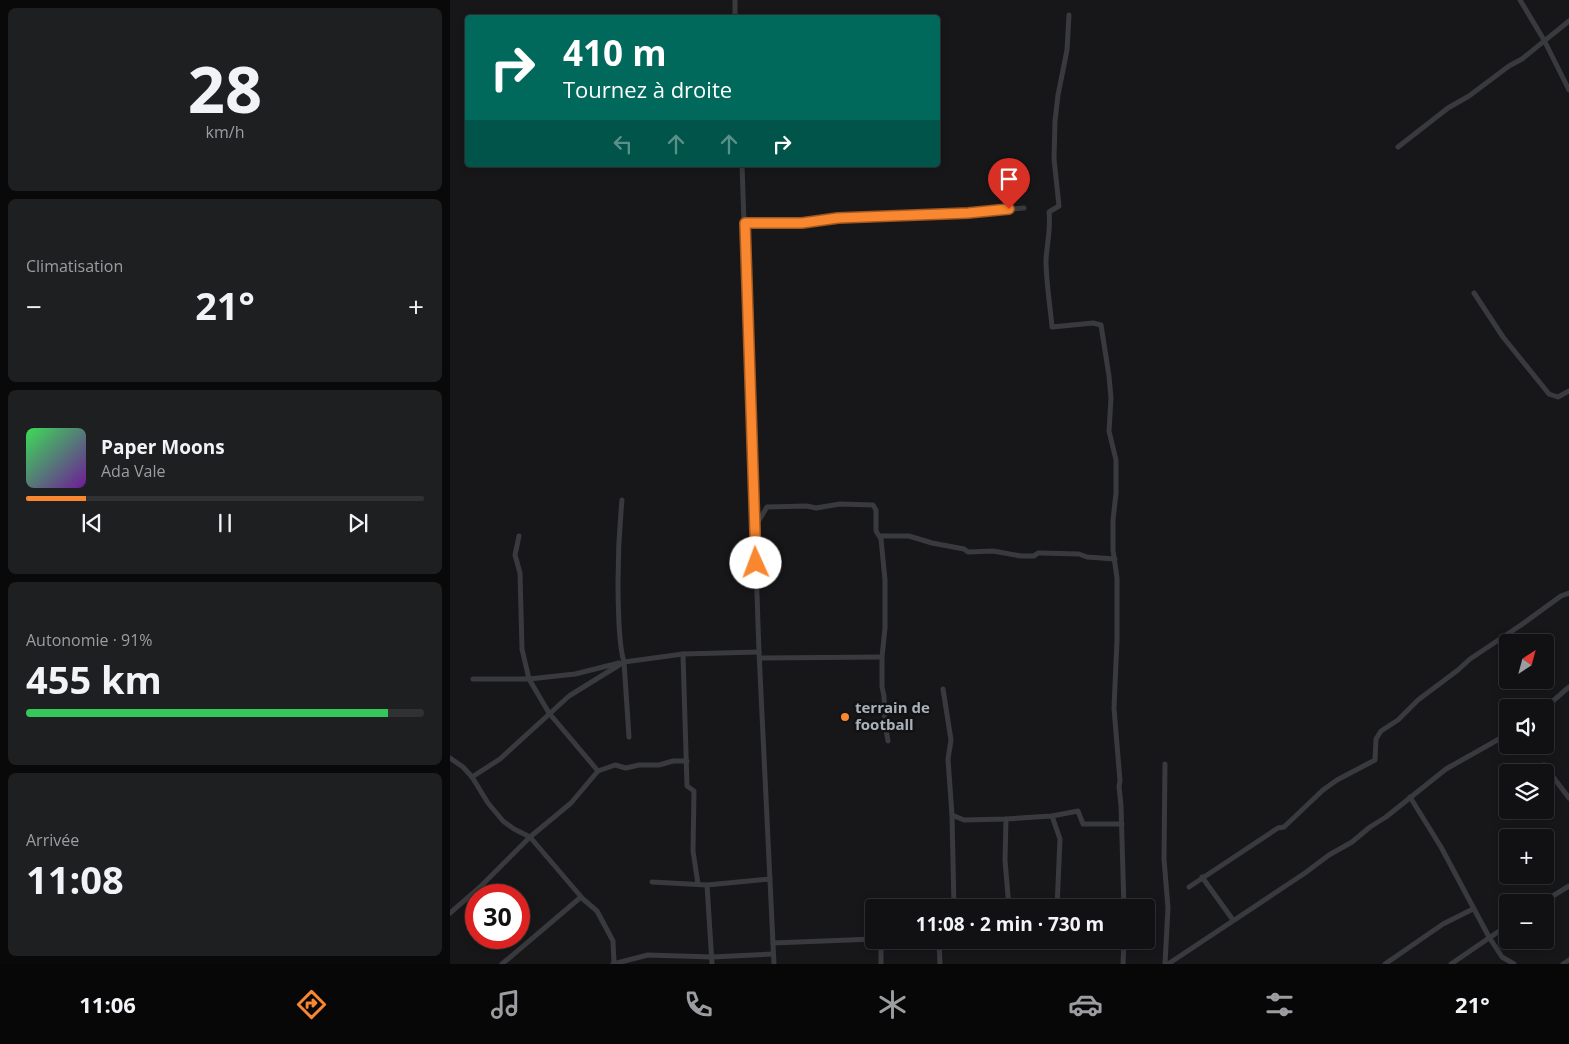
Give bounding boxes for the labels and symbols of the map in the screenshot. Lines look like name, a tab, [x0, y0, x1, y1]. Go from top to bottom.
pin	[988, 158, 1030, 209]
position arrow	[729, 536, 781, 588]
north arrow	[1499, 634, 1554, 689]
place label: terrain de football	[855, 697, 930, 734]
marker: terrain de football	[839, 711, 851, 723]
speed limit sign: 30	[465, 884, 530, 949]

